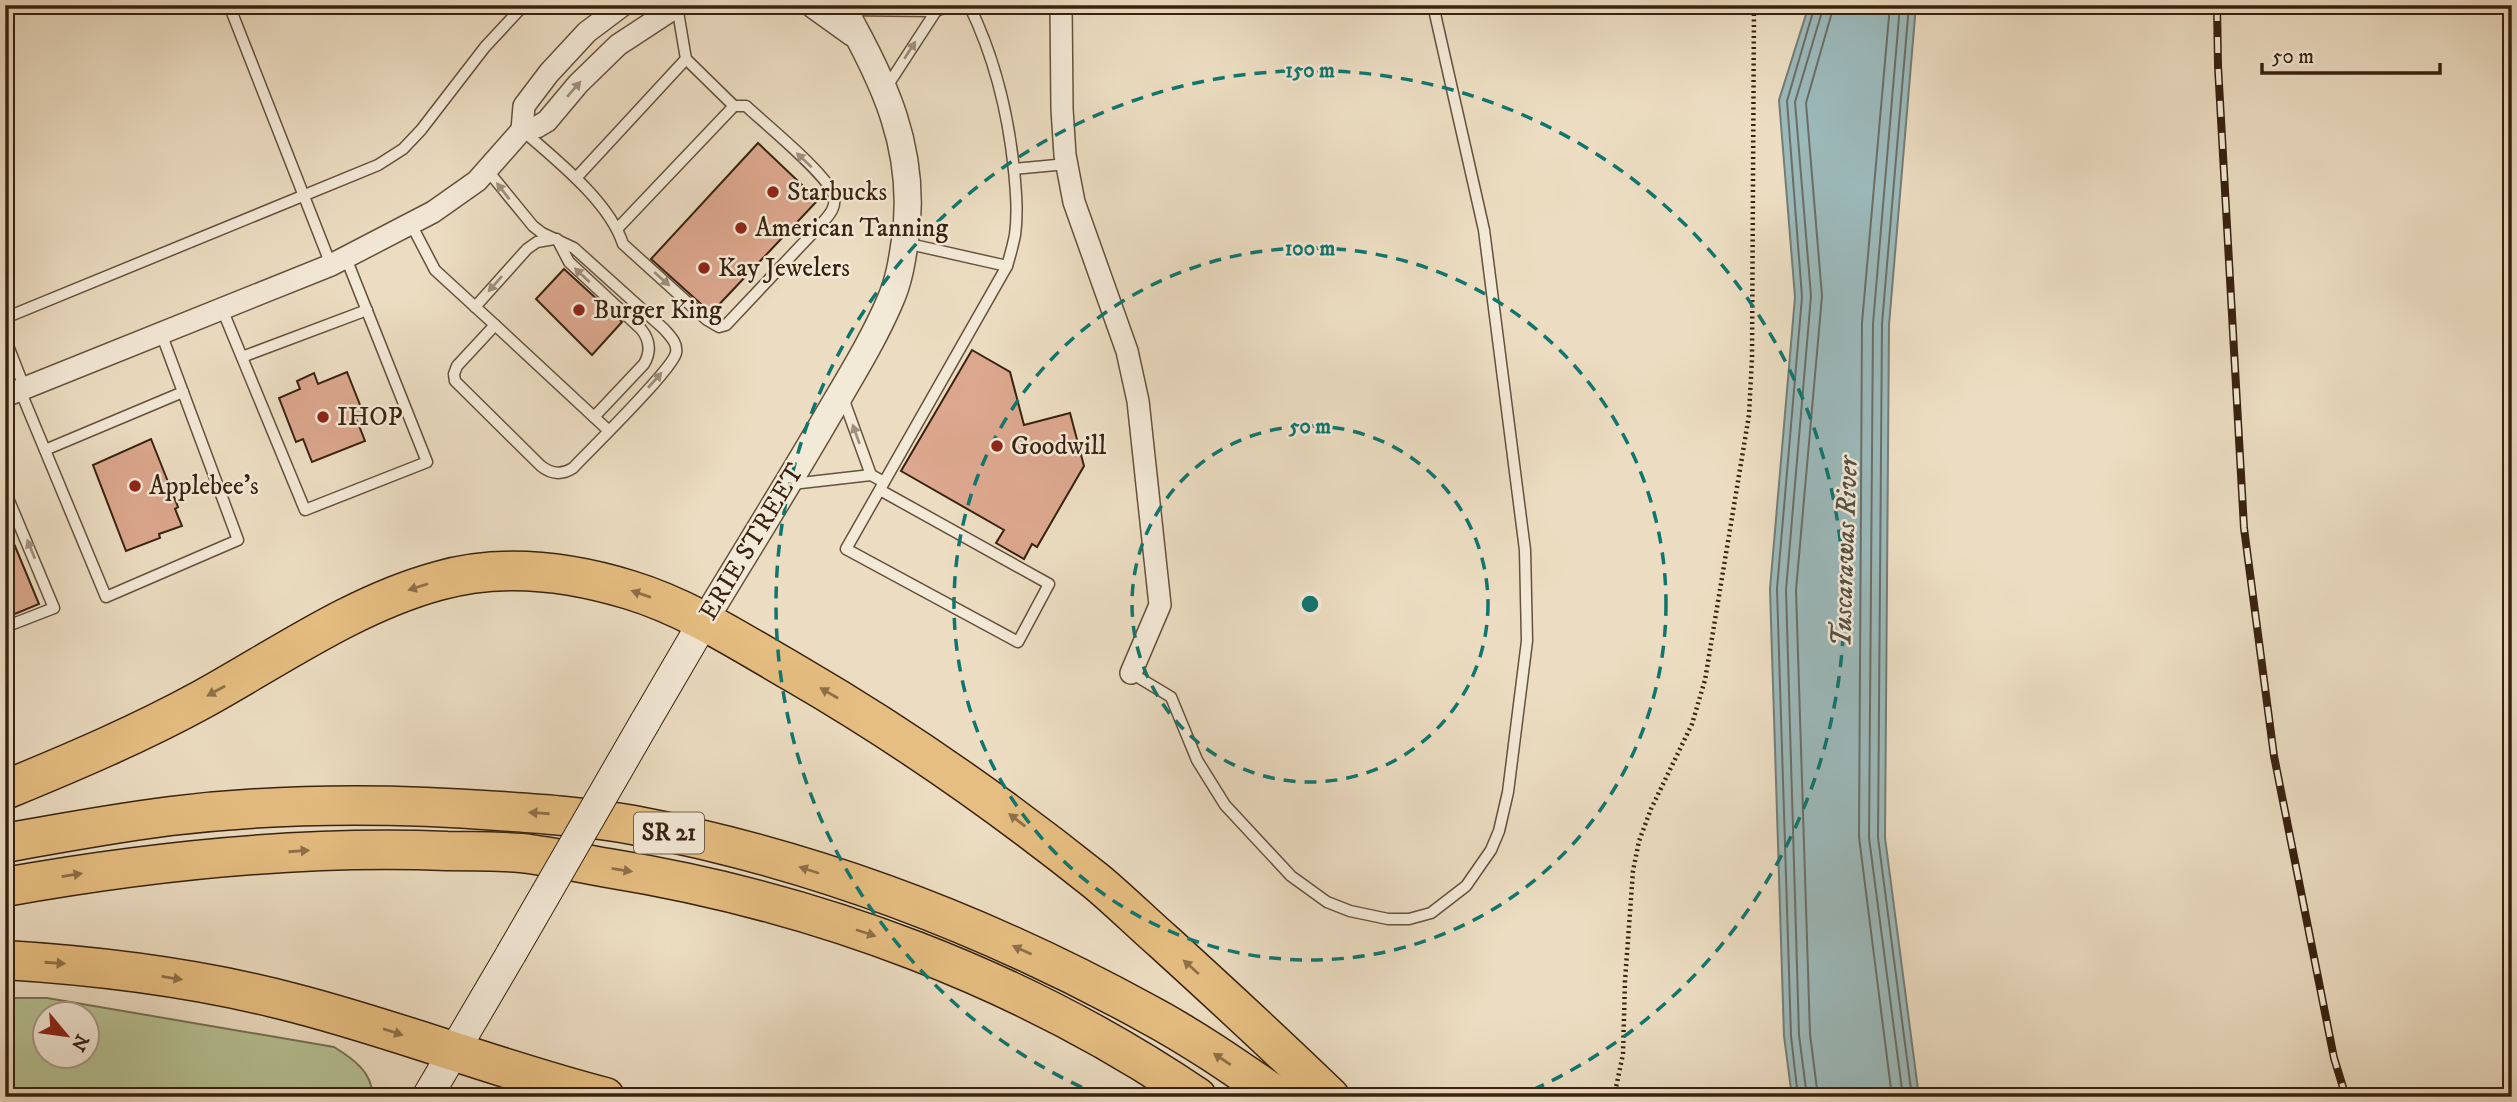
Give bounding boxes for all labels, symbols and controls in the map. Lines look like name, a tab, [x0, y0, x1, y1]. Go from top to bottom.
scale bar	[2262, 32, 2440, 76]
one-way arrow	[904, 41, 917, 60]
text: 50 m	[2272, 44, 2314, 70]
text: 150 m	[1285, 58, 1335, 84]
one-way arrow	[566, 81, 581, 98]
one-way arrow	[796, 153, 813, 169]
place label: Starbucks	[787, 176, 887, 209]
one-way arrow	[496, 182, 510, 200]
marker: Starbucks	[765, 184, 781, 200]
place label: American Tanning	[755, 212, 948, 245]
marker: American Tanning	[733, 220, 749, 236]
text: 100 m	[1285, 236, 1335, 262]
place label: Kay Jewelers	[718, 252, 850, 285]
marker: Kay Jewelers	[696, 260, 712, 276]
one-way arrow	[574, 267, 591, 283]
one-way arrow	[653, 271, 671, 287]
one-way arrow	[488, 275, 503, 292]
place label: Burger King	[593, 294, 722, 327]
marker: Burger King	[571, 302, 587, 318]
one-way arrow	[647, 371, 663, 389]
place label: IHOP	[337, 401, 402, 434]
marker: IHOP	[315, 409, 331, 425]
text: 50 m	[1288, 414, 1331, 440]
one-way arrow	[850, 424, 861, 445]
place label: Goodwill	[1011, 430, 1106, 463]
marker: Goodwill	[989, 438, 1005, 454]
water label: Tuscarawas River	[1824, 454, 1866, 648]
street label: ERIE STREET	[692, 457, 812, 627]
place label: Applebee's	[149, 470, 259, 503]
marker: Applebee's	[127, 478, 143, 494]
one-way arrow	[25, 538, 36, 559]
one-way arrow	[408, 582, 429, 593]
one-way arrow	[631, 588, 652, 599]
centre of rings	[1298, 592, 1322, 616]
one-way arrow	[207, 685, 226, 697]
one-way arrow	[819, 687, 838, 699]
one-way arrow	[528, 808, 550, 819]
road number: SR 21	[634, 812, 704, 854]
one-way arrow	[1008, 814, 1026, 828]
one-way arrow	[288, 845, 310, 856]
one-way arrow	[799, 864, 820, 875]
one-way arrow	[612, 865, 634, 876]
one-way arrow	[62, 870, 84, 881]
one-way arrow	[856, 928, 877, 939]
one-way arrow	[1012, 944, 1033, 955]
one-way arrow	[44, 958, 66, 969]
one-way arrow	[1183, 959, 1200, 975]
one-way arrow	[162, 972, 184, 983]
north arrow	[32, 1000, 102, 1070]
one-way arrow	[383, 1028, 404, 1038]
text: N	[66, 1030, 93, 1055]
one-way arrow	[1212, 1052, 1232, 1065]

